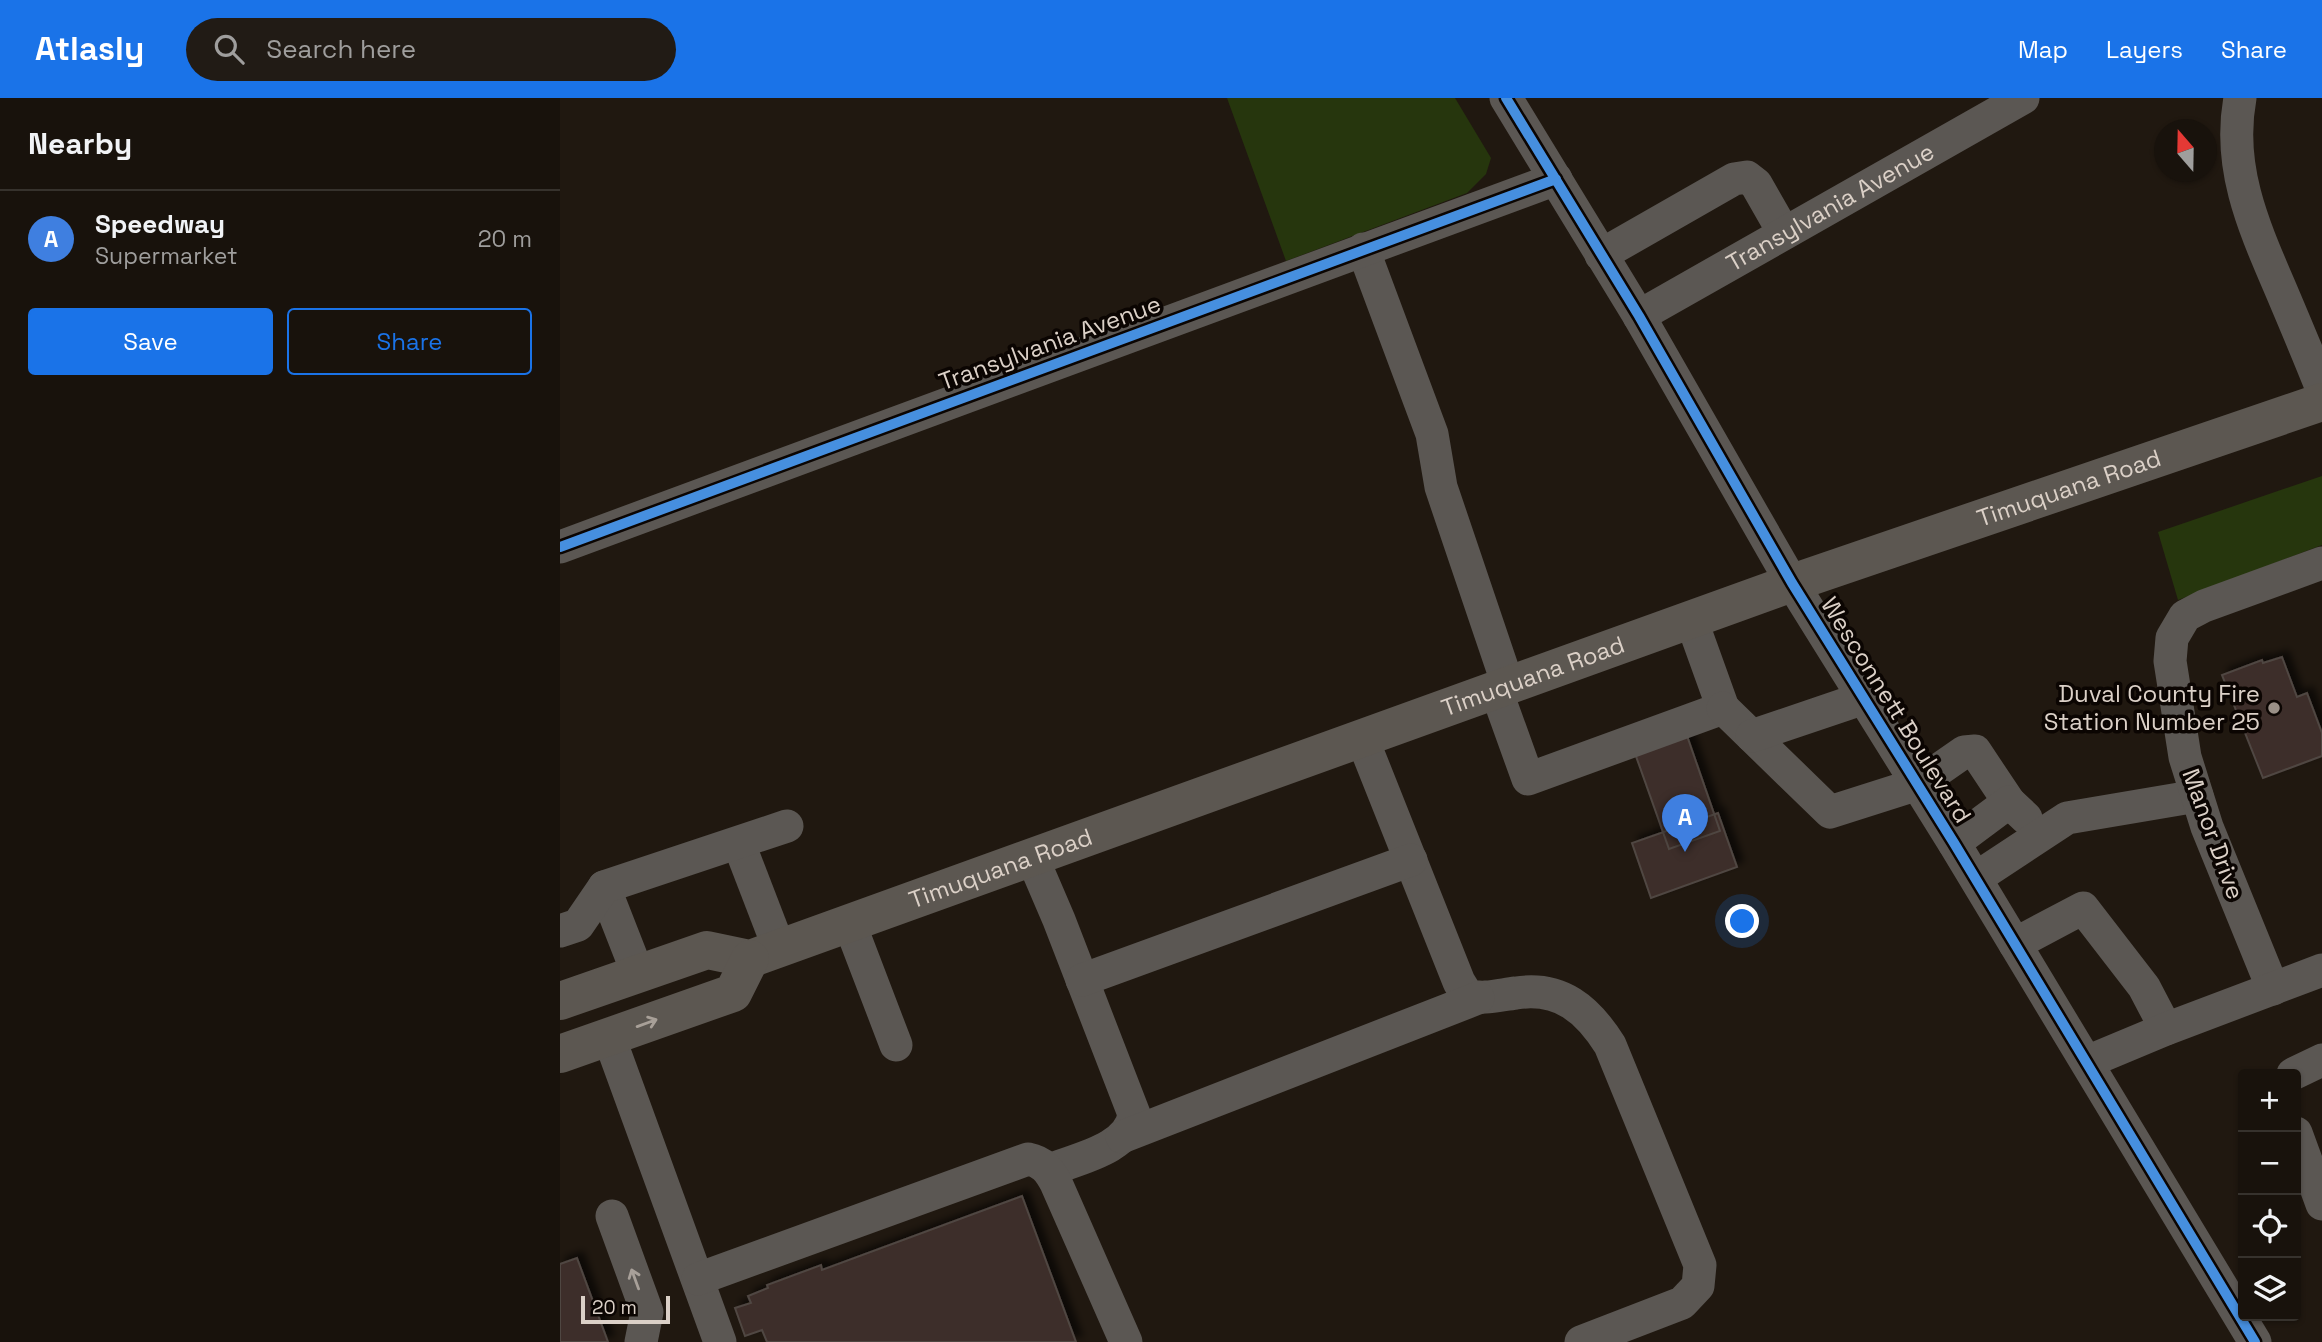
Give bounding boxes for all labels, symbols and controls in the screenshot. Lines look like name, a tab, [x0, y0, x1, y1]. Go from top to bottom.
search box	[186, 18, 676, 81]
text: Atlasly	[35, 28, 144, 70]
icon: search	[210, 30, 248, 68]
text: Search here	[266, 32, 416, 66]
text: Map	[2018, 34, 2068, 65]
text: Layers	[2106, 34, 2183, 65]
text: Share	[2221, 34, 2287, 65]
north arrow	[2154, 119, 2217, 182]
text: Nearby	[28, 124, 132, 163]
street label: Transylvania Avenue	[1721, 136, 1940, 278]
text: Speedway	[95, 207, 225, 241]
text: A	[44, 224, 58, 254]
text: 20 m	[478, 224, 532, 254]
text: Supermarket	[95, 241, 237, 271]
street label: Transylvania Avenue	[935, 288, 1165, 397]
button: Save	[28, 308, 273, 375]
button: Share	[287, 308, 532, 375]
street label: Timuquana Road	[1973, 442, 2165, 534]
street label: Wesconnett Boulevard	[1814, 591, 1979, 828]
street label: Timuquana Road	[1437, 629, 1629, 723]
place label: Duval County Fire Station Number 25	[2044, 678, 2260, 737]
marker: Duval County Fire Station Number 25	[2266, 700, 2282, 716]
street label: Manor Drive	[2176, 764, 2251, 903]
pin: A	[1662, 794, 1708, 852]
street label: Timuquana Road	[905, 821, 1096, 915]
your location	[1725, 904, 1759, 938]
one-way arrow	[636, 1016, 658, 1028]
map controls	[2238, 1069, 2301, 1321]
button: +	[2238, 1069, 2301, 1132]
button: −	[2238, 1132, 2301, 1195]
button: locate	[2238, 1195, 2301, 1258]
button: layers	[2238, 1258, 2301, 1321]
one-way arrow	[627, 1268, 640, 1290]
scale bar	[581, 1293, 670, 1325]
text: 20 m	[592, 1295, 637, 1320]

